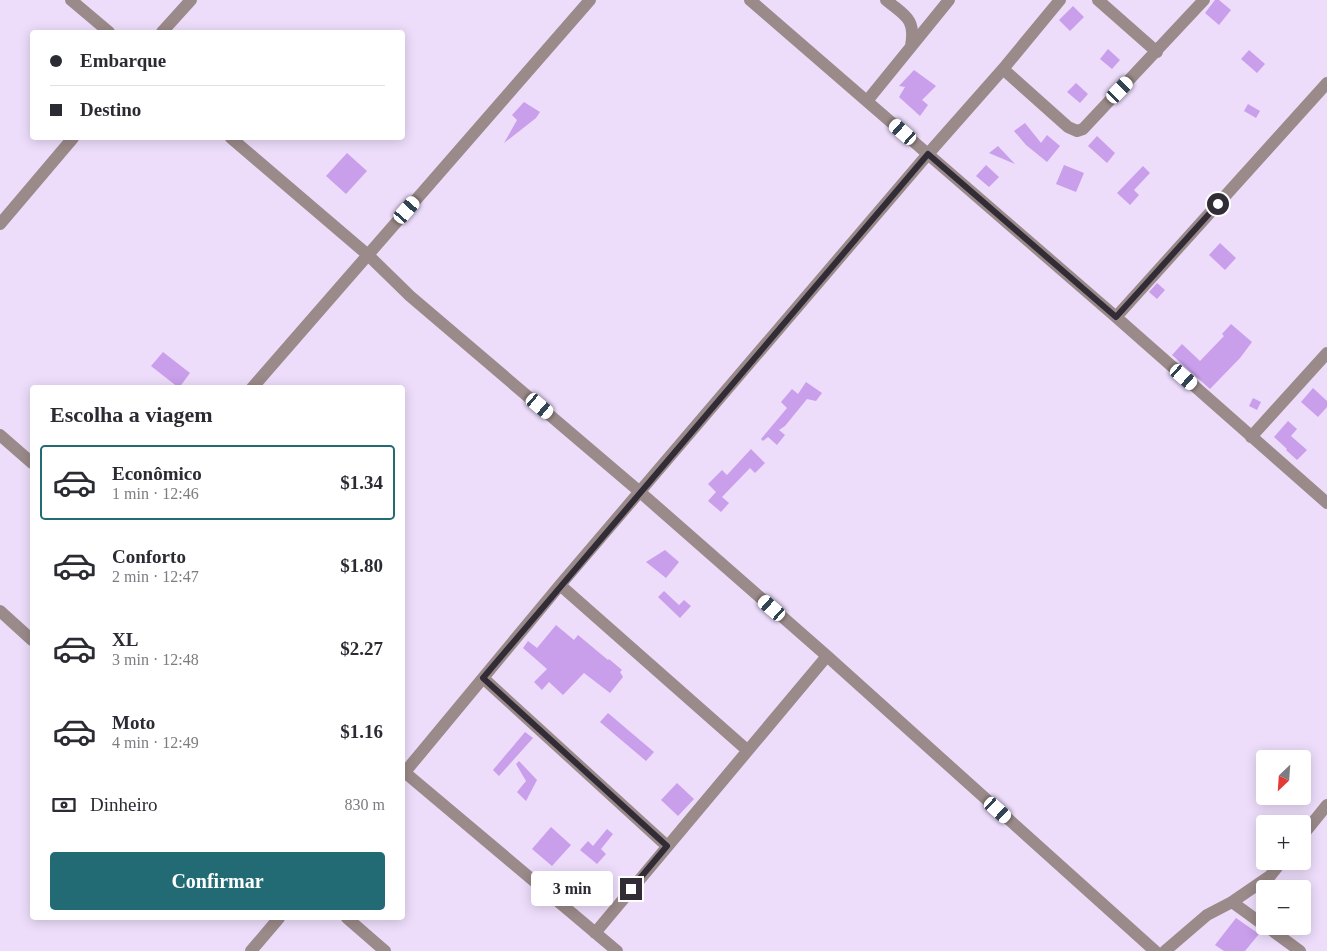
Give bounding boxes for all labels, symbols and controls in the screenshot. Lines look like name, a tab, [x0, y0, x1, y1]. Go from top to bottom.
text: Embarque	[80, 50, 166, 71]
car	[1104, 74, 1135, 106]
text: Destino	[80, 99, 141, 120]
car	[886, 116, 919, 148]
route start	[1207, 193, 1229, 215]
car	[391, 194, 422, 226]
car	[1167, 361, 1200, 393]
car	[523, 391, 556, 421]
text: Escolha a viagem	[50, 402, 213, 427]
icon: car	[52, 460, 97, 505]
text: Econômico	[112, 463, 202, 484]
text: $1.34	[340, 472, 383, 493]
text: 1 min · 12:46	[112, 485, 199, 502]
icon: car	[52, 543, 97, 588]
text: Conforto	[112, 546, 186, 567]
text: $1.80	[340, 555, 383, 576]
text: 2 min · 12:47	[112, 568, 199, 585]
car	[755, 592, 788, 624]
icon: car	[52, 626, 97, 671]
text: XL	[112, 629, 138, 650]
text: $2.27	[340, 638, 383, 659]
text: 3 min · 12:48	[112, 651, 199, 668]
icon: car	[52, 709, 97, 754]
text: Moto	[112, 712, 155, 733]
text: $1.16	[340, 721, 383, 742]
text: 4 min · 12:49	[112, 734, 199, 751]
north arrow	[1256, 750, 1311, 805]
map controls	[1256, 750, 1311, 935]
icon: cash	[50, 791, 78, 819]
text: Dinheiro	[90, 794, 158, 815]
car	[981, 794, 1014, 826]
text: 830 m	[345, 796, 385, 813]
button: +	[1256, 815, 1311, 870]
button: Confirmar	[50, 852, 385, 910]
callout: 3 min	[531, 872, 614, 906]
route end	[620, 878, 642, 900]
text: 3 min	[553, 880, 591, 897]
button: −	[1256, 880, 1311, 935]

